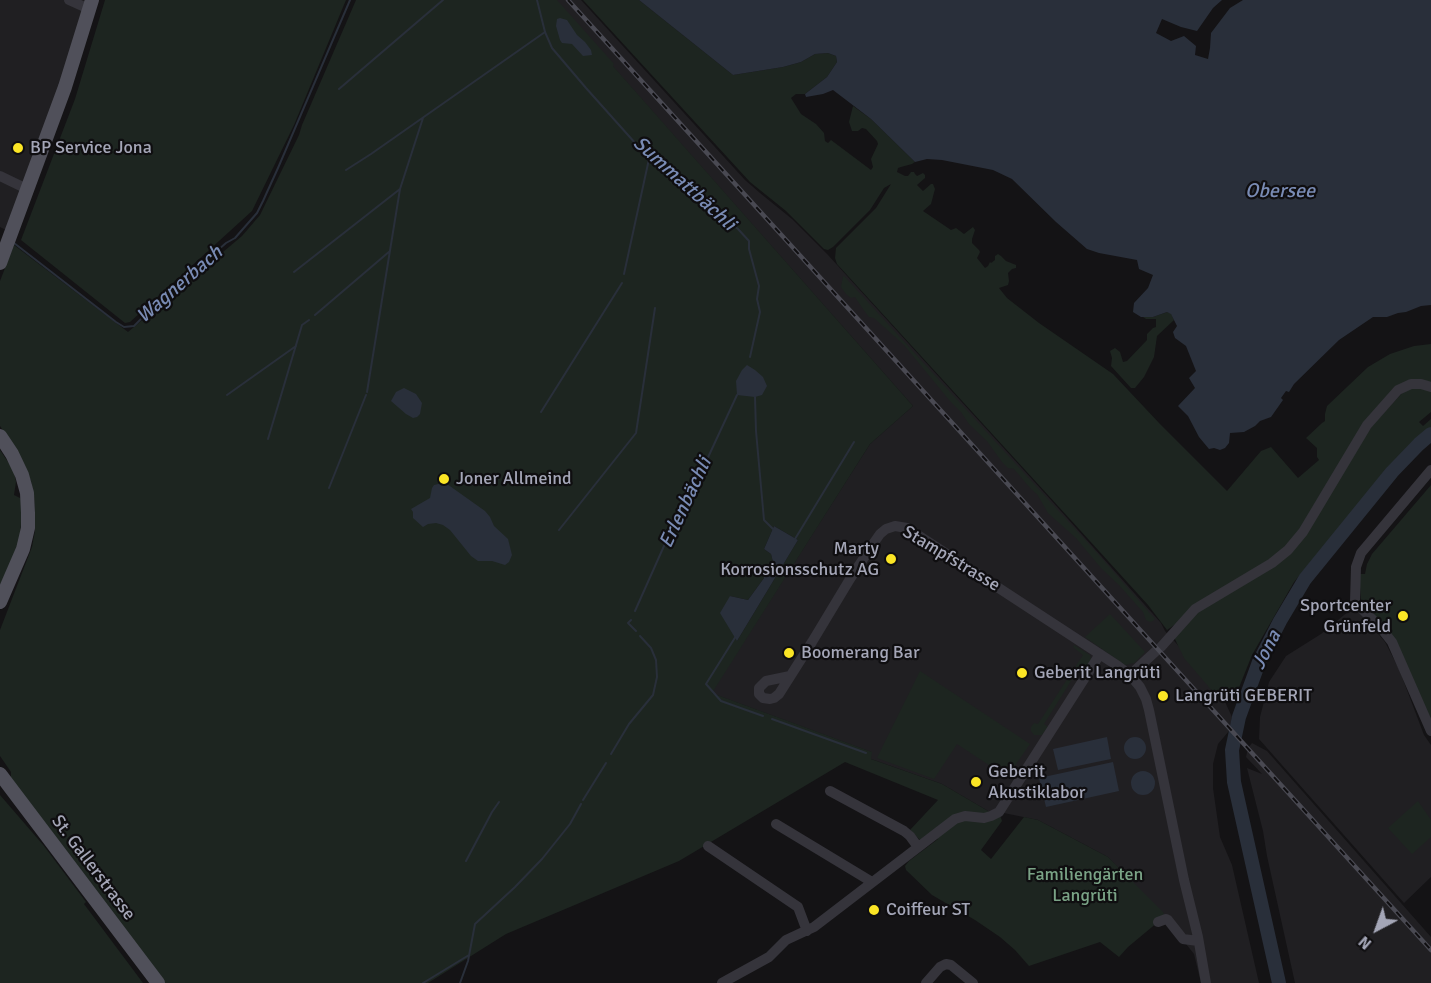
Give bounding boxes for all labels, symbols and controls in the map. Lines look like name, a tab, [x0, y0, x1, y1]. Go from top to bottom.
water label: Summattbächli	[628, 132, 740, 236]
place label: BP Service Jona	[30, 137, 152, 159]
marker: BP Service Jona	[11, 141, 25, 155]
water label: Obersee	[1245, 180, 1315, 204]
water label: Wagnerbach	[132, 241, 228, 329]
water label: Erlenbächli	[655, 454, 717, 552]
place label: Joner Allmeind	[456, 468, 572, 490]
marker: Joner Allmeind	[437, 472, 451, 486]
street label: Stampfstrasse	[898, 521, 1004, 597]
place label: Marty Korrosionsschutz AG	[720, 538, 879, 580]
marker: Marty Korrosionsschutz AG	[884, 552, 898, 566]
place label: Sportcenter Grünfeld	[1300, 595, 1391, 638]
marker: Sportcenter Grünfeld	[1396, 609, 1410, 623]
water label: Jona	[1247, 627, 1287, 673]
place label: Boomerang Bar	[801, 642, 920, 664]
marker: Boomerang Bar	[782, 646, 796, 660]
place label: Geberit Langrüti	[1034, 662, 1161, 684]
marker: Geberit Langrüti	[1015, 666, 1029, 680]
place label: Langrüti GEBERIT	[1175, 685, 1312, 707]
marker: Langrüti GEBERIT	[1156, 689, 1170, 703]
place label: Geberit Akustiklabor	[988, 761, 1085, 804]
marker: Geberit Akustiklabor	[969, 775, 983, 789]
street label: St. Gallerstrasse	[46, 811, 140, 925]
park label: Familiengärten Langrüti	[1027, 864, 1143, 906]
place label: Coiffeur ST	[886, 899, 970, 921]
north arrow	[1347, 899, 1407, 959]
marker: Coiffeur ST	[867, 903, 881, 917]
text: N	[1354, 931, 1376, 954]

